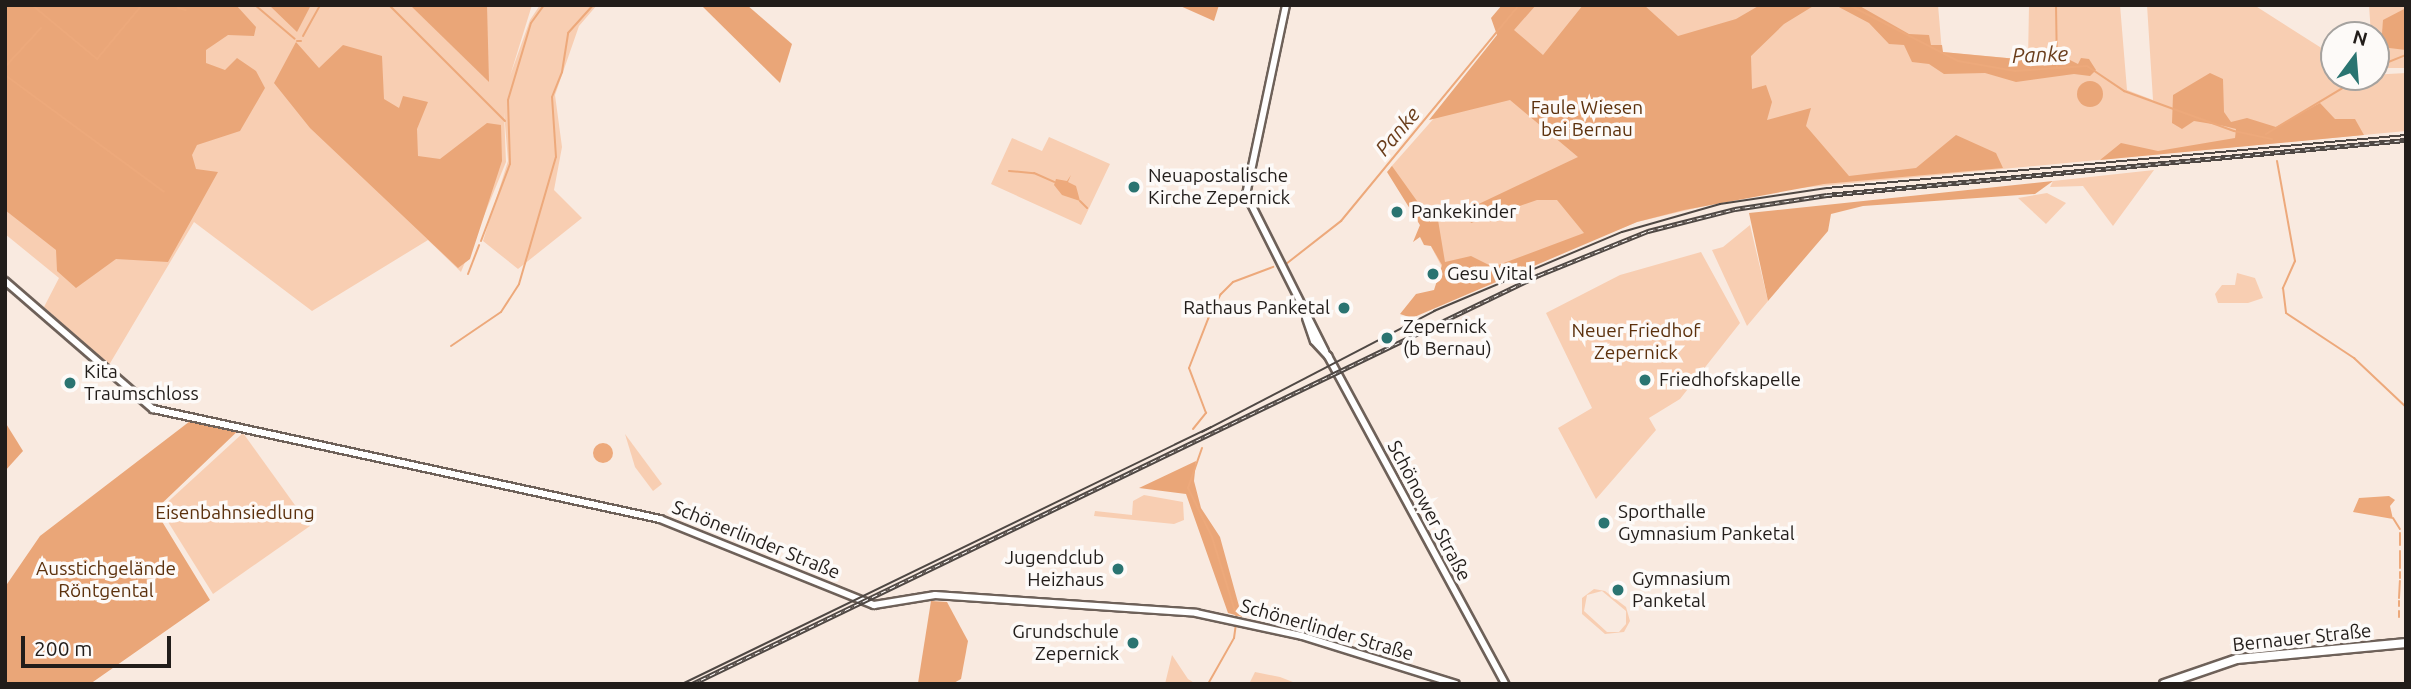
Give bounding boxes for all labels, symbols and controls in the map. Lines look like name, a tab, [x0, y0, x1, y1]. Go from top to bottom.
north arrow	[2320, 21, 2390, 91]
text: N	[2350, 25, 2370, 50]
water label: Panke	[2011, 40, 2069, 68]
park label: Faule Wiesen bei Bernau	[1531, 97, 1643, 141]
water label: Panke	[1369, 101, 1425, 161]
place label: Neuapostalische Kirche Zepernick	[1148, 165, 1290, 209]
marker: Neuapostalische Kirche Zepernick	[1126, 179, 1142, 195]
place label: Pankekinder	[1411, 201, 1516, 223]
marker: Pankekinder	[1389, 204, 1405, 220]
place label: Gesu Vital	[1447, 263, 1533, 285]
marker: Gesu Vital	[1425, 266, 1441, 282]
place label: Rathaus Panketal	[1183, 297, 1330, 319]
marker: Rathaus Panketal	[1336, 300, 1352, 316]
place label: Zepernick (b Bernau)	[1403, 316, 1492, 360]
park label: Neuer Friedhof Zepernick	[1571, 320, 1701, 364]
marker: Zepernick (b Bernau)	[1377, 328, 1397, 348]
place label: Kita Traumschloss	[84, 361, 199, 405]
place label: Friedhofskapelle	[1659, 369, 1801, 391]
marker: Friedhofskapelle	[1637, 372, 1653, 388]
marker: Kita Traumschloss	[62, 375, 78, 391]
street label: Schönower Straße	[1382, 437, 1476, 585]
street label: Schönerlinder Straße	[669, 496, 843, 584]
place label: Sporthalle Gymnasium Panketal	[1618, 501, 1795, 545]
park label: Eisenbahnsiedlung	[155, 502, 315, 524]
marker: Sporthalle Gymnasium Panketal	[1596, 515, 1612, 531]
place label: Jugendclub Heizhaus	[1005, 547, 1104, 591]
park label: Ausstichgelände Röntgental	[36, 558, 176, 602]
marker: Jugendclub Heizhaus	[1110, 561, 1126, 577]
place label: Gymnasium Panketal	[1632, 568, 1731, 612]
marker: Gymnasium Panketal	[1610, 582, 1626, 598]
street label: Schönerlinder Straße	[1238, 594, 1416, 666]
street label: Bernauer Straße	[2231, 619, 2373, 657]
place label: Grundschule Zepernick	[1012, 621, 1119, 665]
scale bar	[24, 622, 175, 666]
marker: Grundschule Zepernick	[1125, 635, 1141, 651]
text: 200 m	[34, 636, 92, 660]

